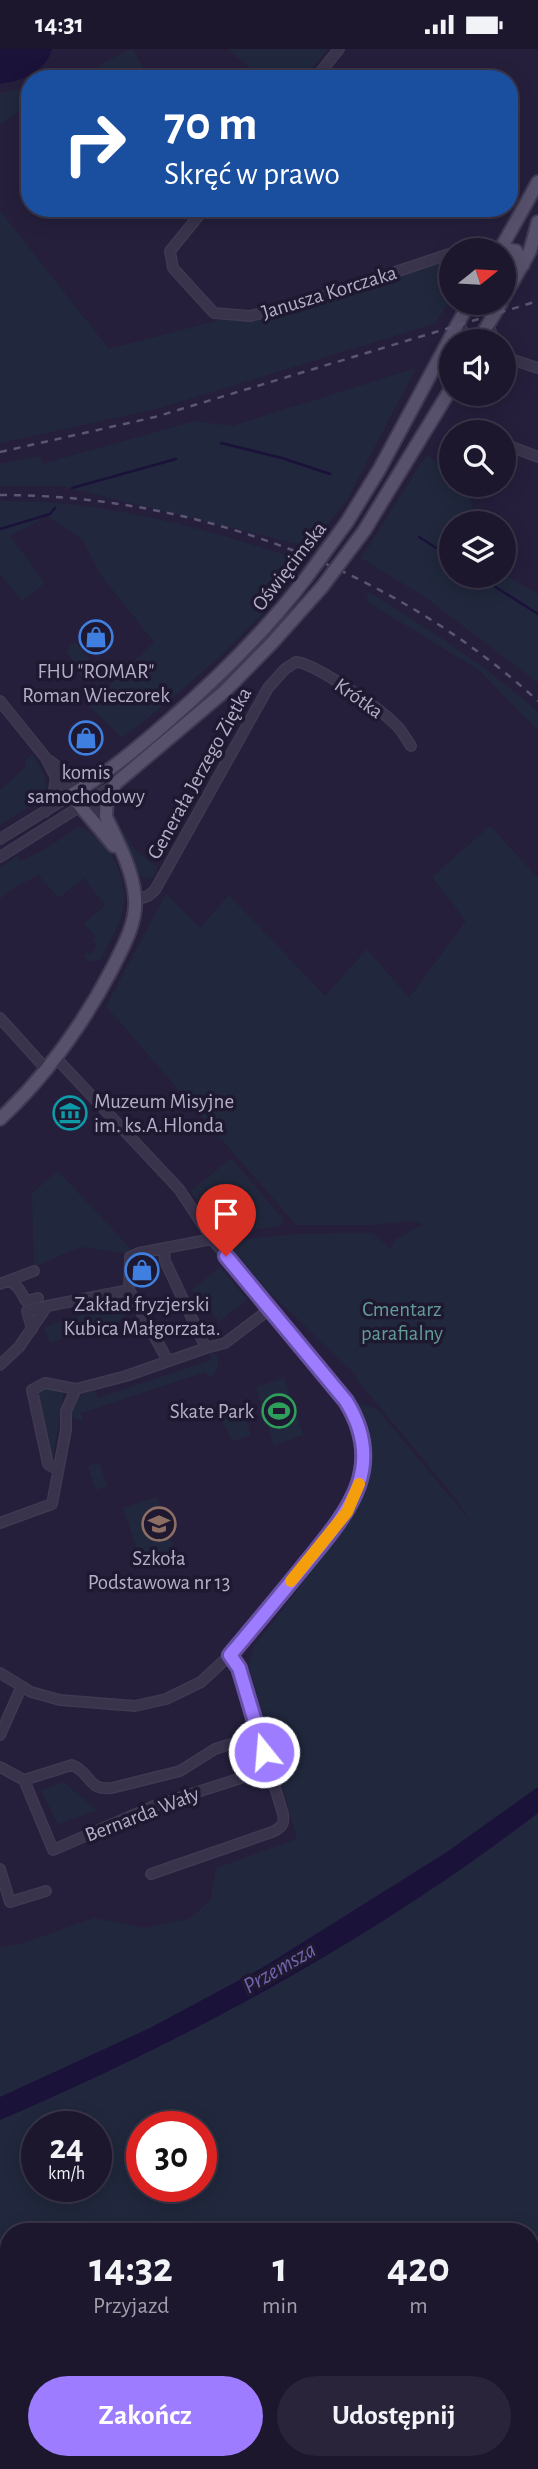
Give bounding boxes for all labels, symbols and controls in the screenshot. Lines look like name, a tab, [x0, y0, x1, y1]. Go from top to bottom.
text: 14:31	[35, 11, 84, 37]
icon: right	[49, 98, 140, 189]
text: 70 m	[164, 100, 258, 149]
text: Skręć w prawo	[164, 158, 340, 190]
north arrow	[439, 238, 516, 315]
map controls	[439, 238, 516, 588]
street label: Janusza Korczaka	[259, 262, 399, 323]
button: sound	[439, 329, 516, 406]
button: search	[439, 420, 516, 497]
button: layers	[439, 511, 516, 588]
street label: Oświęcimska	[248, 518, 331, 615]
shop icon: FHU "ROMAR" Roman Wieczorek	[77, 618, 115, 656]
place label: FHU "ROMAR" Roman Wieczorek	[22, 661, 170, 706]
street label: Krótka	[331, 674, 387, 723]
street label: Generała Jerzego Ziętka	[143, 683, 256, 863]
shop icon: komis samochodowy	[67, 719, 105, 757]
place label: komis samochodowy	[27, 762, 145, 807]
place label: Muzeum Misyjne im. ks.A.Hlonda	[94, 1091, 234, 1136]
museum icon: Muzeum Misyjne im. ks.A.Hlonda	[51, 1094, 89, 1132]
pin	[196, 1184, 256, 1256]
icon: arrive	[207, 1195, 245, 1233]
shop icon: Zakład fryzjerski Kubica Małgorzata.	[123, 1251, 161, 1289]
place label: Zakład fryzjerski Kubica Małgorzata.	[64, 1294, 220, 1339]
park label: Cmentarz parafialny	[361, 1299, 443, 1344]
sports icon: Skate Park	[260, 1392, 298, 1430]
place label: Skate Park	[170, 1401, 254, 1422]
school or university icon: Szkoła Podstawowa nr 13	[140, 1505, 178, 1543]
place label: Szkoła Podstawowa nr 13	[88, 1548, 230, 1593]
position arrow	[227, 1715, 301, 1789]
street label: Bernarda Wały	[82, 1783, 202, 1846]
water label: Przemsza	[239, 1938, 320, 1998]
speed limit sign: 30	[126, 2111, 217, 2202]
text: 24	[49, 2130, 84, 2165]
text: km/h	[48, 2165, 85, 2183]
text: 14:32	[89, 2247, 173, 2289]
text: 1	[272, 2247, 288, 2289]
text: 420	[387, 2247, 450, 2289]
text: Przyjazd	[93, 2295, 169, 2318]
text: min	[262, 2295, 298, 2318]
text: m	[409, 2295, 428, 2318]
button: Zakończ	[28, 2376, 263, 2456]
button: Udostępnij	[277, 2376, 511, 2456]

